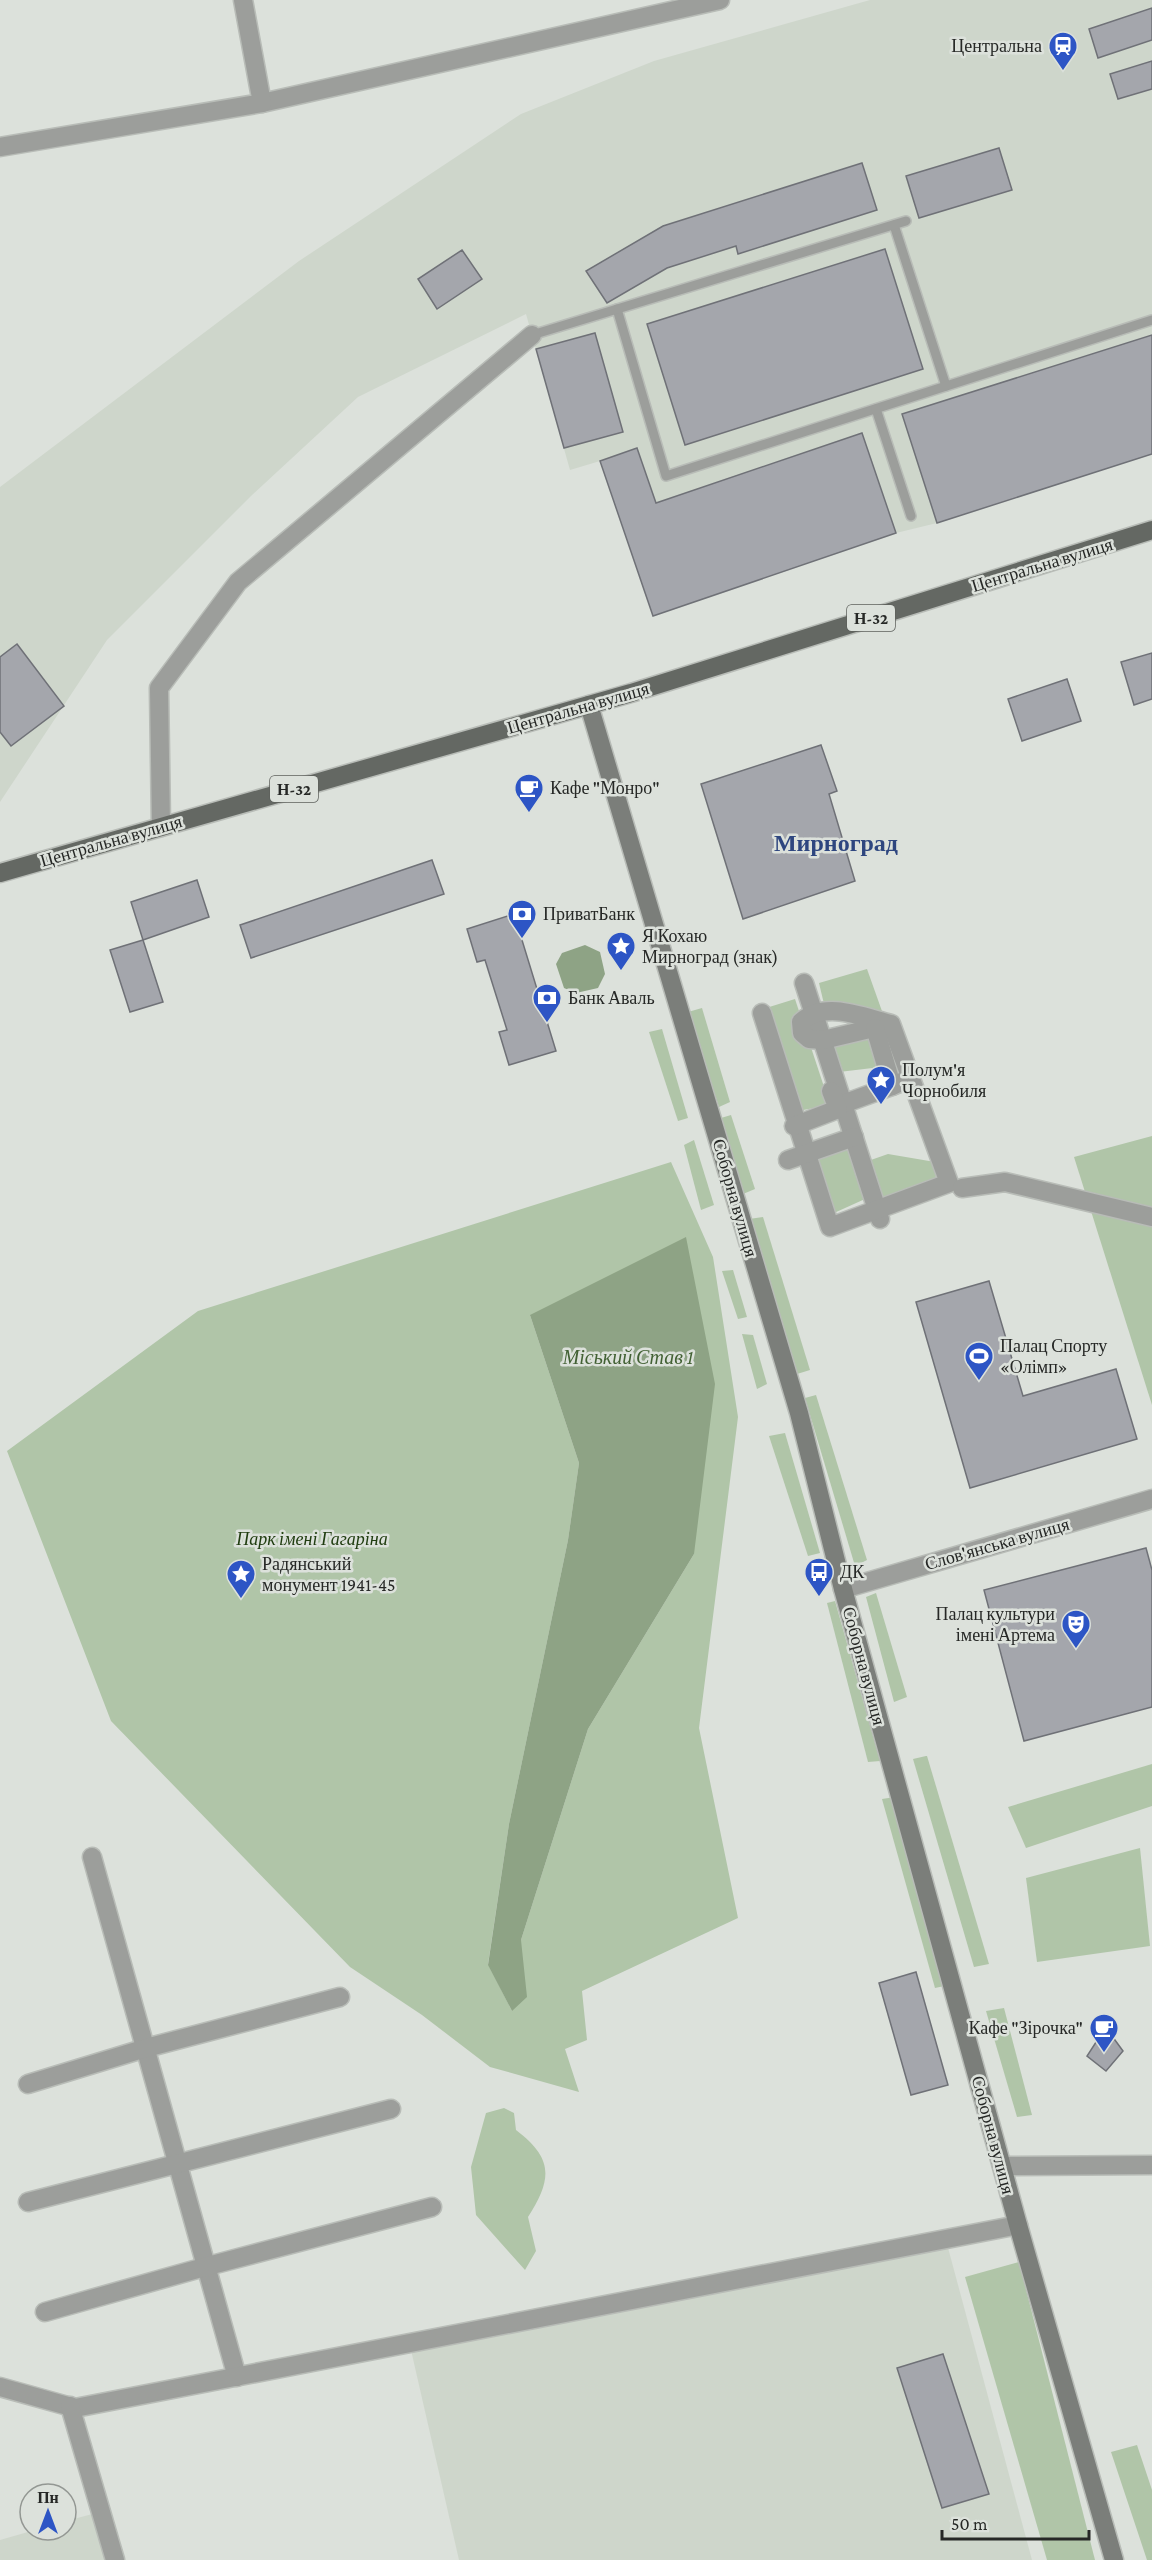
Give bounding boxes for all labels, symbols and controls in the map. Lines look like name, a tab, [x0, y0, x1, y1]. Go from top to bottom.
station icon: Центральна	[1047, 30, 1079, 72]
place label: Центральна	[951, 36, 1042, 56]
street label: Центральна вулиця	[969, 534, 1115, 596]
road number: Н-32	[847, 605, 895, 631]
street label: Центральна вулиця	[505, 678, 651, 738]
cafe icon: Кафе "Монро"	[513, 772, 545, 814]
road number: Н-32	[270, 776, 318, 802]
place label: Кафе "Монро"	[550, 778, 660, 798]
street label: Центральна вулиця	[38, 811, 184, 871]
district label: Мирноград	[774, 829, 898, 856]
bank icon: ПриватБанк	[506, 898, 538, 940]
place label: ПриватБанк	[543, 904, 635, 924]
place label: Я Кохаю Мирноград (знак)	[642, 926, 778, 968]
place icon: Я Кохаю Мирноград (знак)	[605, 930, 637, 972]
bank icon: Банк Аваль	[531, 982, 563, 1024]
place label: Банк Аваль	[568, 988, 655, 1008]
place label: Полум'я Чорнобиля	[902, 1060, 986, 1101]
place icon: Полум'я Чорнобиля	[865, 1064, 897, 1106]
street label: Соборна вулиця	[709, 1137, 761, 1259]
place label: Палац Спорту «Олімп»	[1000, 1336, 1107, 1377]
sports icon: Палац Спорту «Олімп»	[963, 1340, 995, 1382]
water label: Міський Став 1	[562, 1346, 693, 1368]
street label: Слов'янська вулиця	[923, 1514, 1071, 1574]
park label: Парк імені Гагаріна	[235, 1529, 388, 1549]
place label: Радянський монумент 1941-45	[262, 1554, 395, 1595]
bus stop icon: ДК	[803, 1556, 835, 1598]
place icon: Радянський монумент 1941-45	[225, 1558, 257, 1600]
place label: ДК	[840, 1562, 865, 1582]
place label: Палац культури імені Артема	[935, 1604, 1055, 1645]
street label: Соборна вулиця	[839, 1605, 889, 1727]
theatre icon: Палац культури імені Артема	[1060, 1608, 1092, 1650]
cafe icon: Кафе "Зірочка"	[1088, 2012, 1120, 2054]
place label: Кафе "Зірочка"	[968, 2018, 1083, 2038]
street label: Соборна вулиця	[968, 2074, 1018, 2196]
north arrow	[18, 2482, 78, 2542]
text: Пн	[37, 2489, 59, 2506]
scale bar	[942, 2503, 1089, 2541]
text: 50 m	[951, 2514, 988, 2534]

